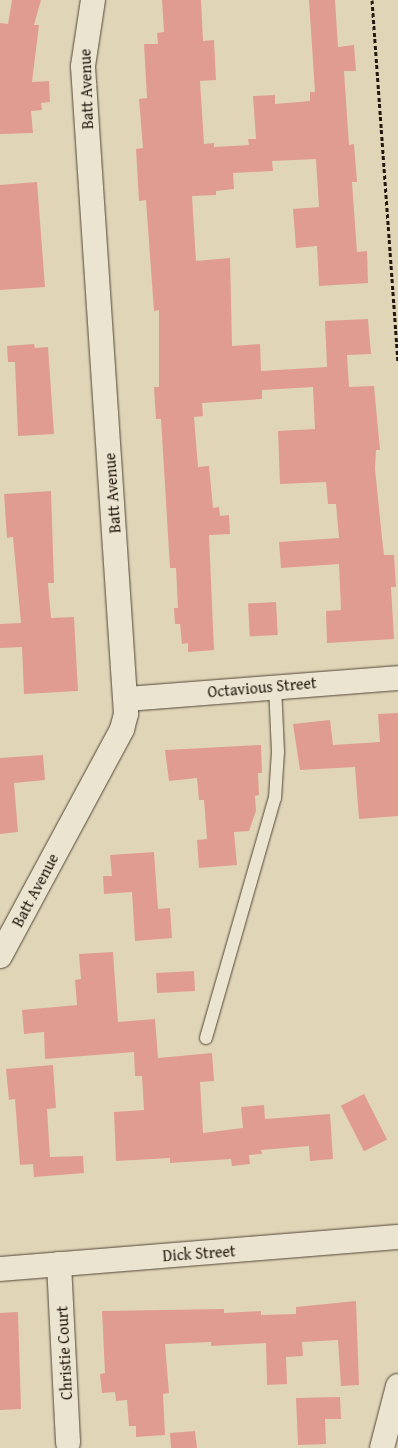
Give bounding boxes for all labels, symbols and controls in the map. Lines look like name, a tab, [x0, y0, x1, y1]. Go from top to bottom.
street label: Batt Avenue	[75, 48, 97, 130]
street label: Batt Avenue	[100, 452, 124, 534]
street label: Octavious Street	[207, 673, 317, 701]
street label: Batt Avenue	[8, 850, 62, 930]
street label: Dick Street	[162, 1241, 236, 1265]
street label: Christie Court	[52, 1306, 76, 1400]

